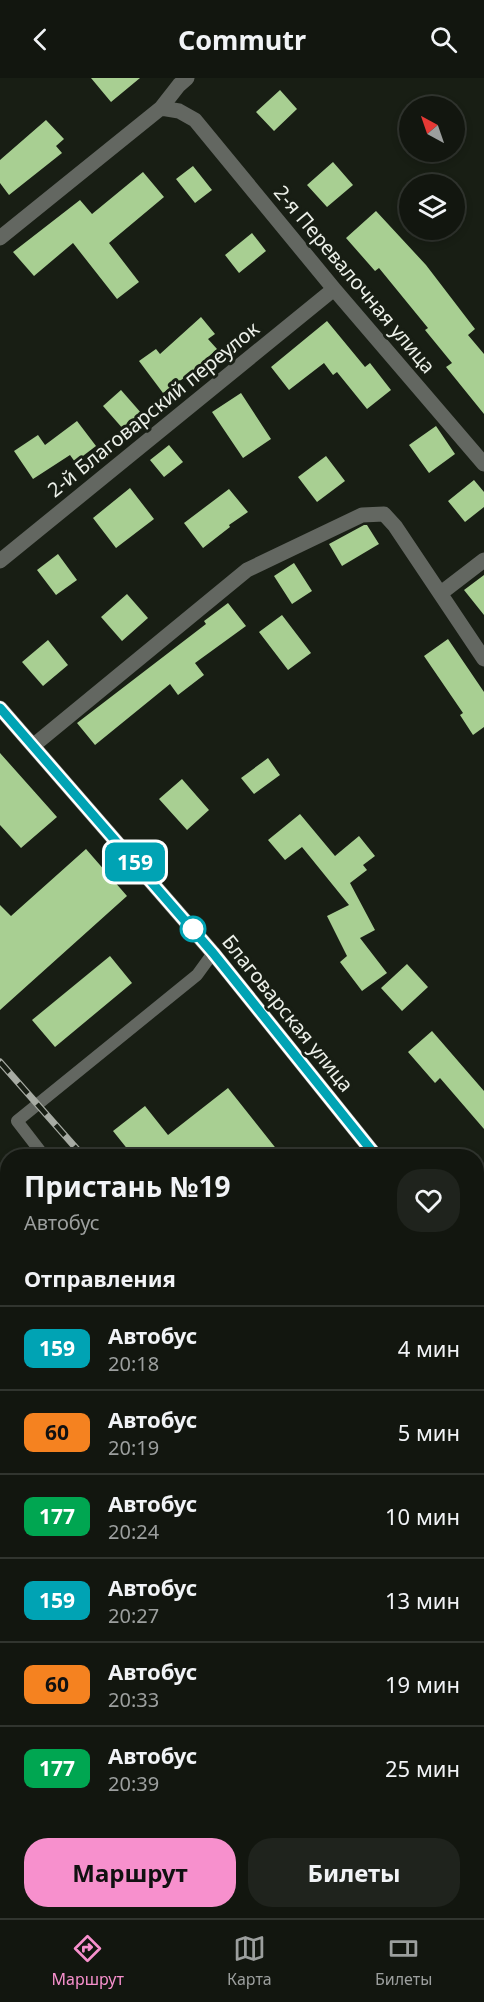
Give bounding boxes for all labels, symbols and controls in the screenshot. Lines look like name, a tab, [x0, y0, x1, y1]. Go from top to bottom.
text: Commutr	[178, 21, 306, 58]
icon: back	[24, 23, 57, 56]
icon: search	[427, 23, 460, 56]
north arrow	[399, 96, 465, 162]
map controls	[399, 96, 465, 240]
button: layers	[399, 174, 465, 240]
street label: 2-я Перевалочная улица	[268, 179, 442, 379]
street label: 2-й Благоварский переулок	[41, 315, 265, 503]
line badge: 159	[100, 842, 170, 882]
text: 159	[117, 848, 153, 876]
unlabelled marker	[180, 916, 206, 942]
street label: Благоварская улица	[216, 929, 360, 1097]
text: Пристань №19	[24, 1167, 231, 1205]
button: heart	[397, 1169, 460, 1232]
text: Автобус	[24, 1209, 100, 1236]
text: Отправления	[24, 1263, 176, 1293]
text: Автобус	[108, 1320, 197, 1350]
text: 4 мин	[398, 1333, 460, 1363]
text: 159	[39, 1334, 75, 1362]
text: 20:18	[108, 1350, 159, 1377]
text: Автобус	[108, 1404, 197, 1434]
text: 5 мин	[398, 1417, 460, 1447]
text: 60	[45, 1418, 69, 1446]
text: 20:19	[108, 1434, 159, 1461]
text: Автобус	[108, 1488, 197, 1518]
text: 10 мин	[385, 1501, 460, 1531]
text: 177	[39, 1502, 75, 1530]
text: 20:24	[108, 1518, 159, 1545]
text: Автобус	[108, 1572, 197, 1602]
text: 13 мин	[385, 1585, 460, 1615]
text: 159	[39, 1586, 75, 1614]
text: 20:27	[108, 1602, 159, 1629]
text: Автобус	[108, 1656, 197, 1686]
text: 19 мин	[385, 1669, 460, 1699]
text: 60	[45, 1670, 69, 1698]
text: 20:33	[108, 1686, 159, 1713]
text: Автобус	[108, 1740, 197, 1770]
text: 25 мин	[385, 1753, 460, 1783]
text: 177	[39, 1754, 75, 1782]
text: 20:39	[108, 1770, 159, 1797]
button: Маршрут	[24, 1838, 236, 1907]
button: Билеты	[248, 1838, 460, 1907]
tab: Маршрут	[52, 1932, 124, 1990]
tab: Карта	[227, 1932, 272, 1990]
tab: Билеты	[375, 1932, 432, 1990]

